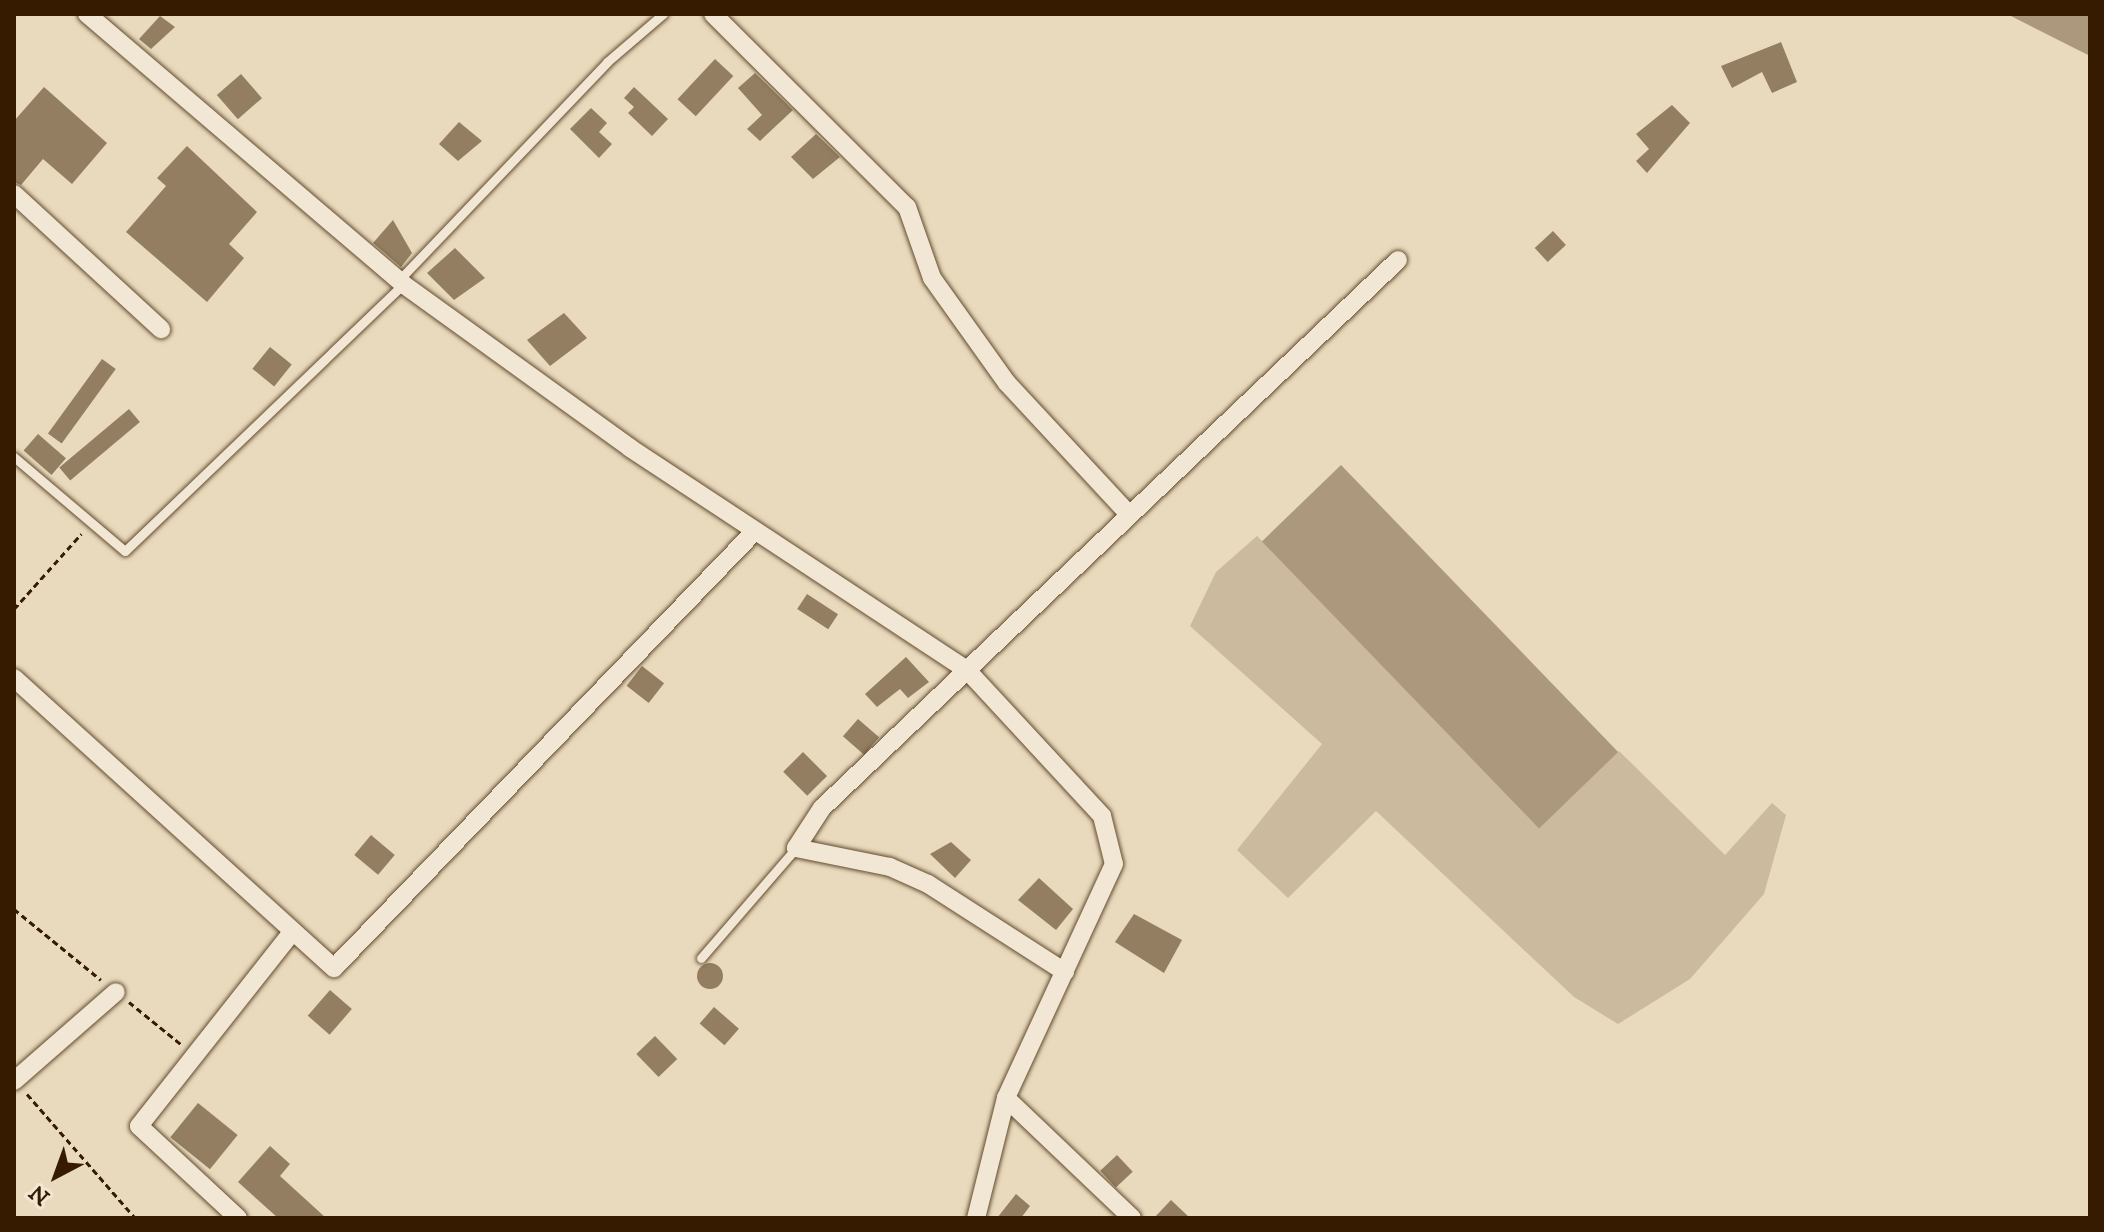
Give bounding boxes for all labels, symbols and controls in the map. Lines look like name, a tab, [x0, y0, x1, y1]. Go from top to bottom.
north arrow	[16, 1136, 96, 1216]
text: N	[24, 1178, 56, 1211]

